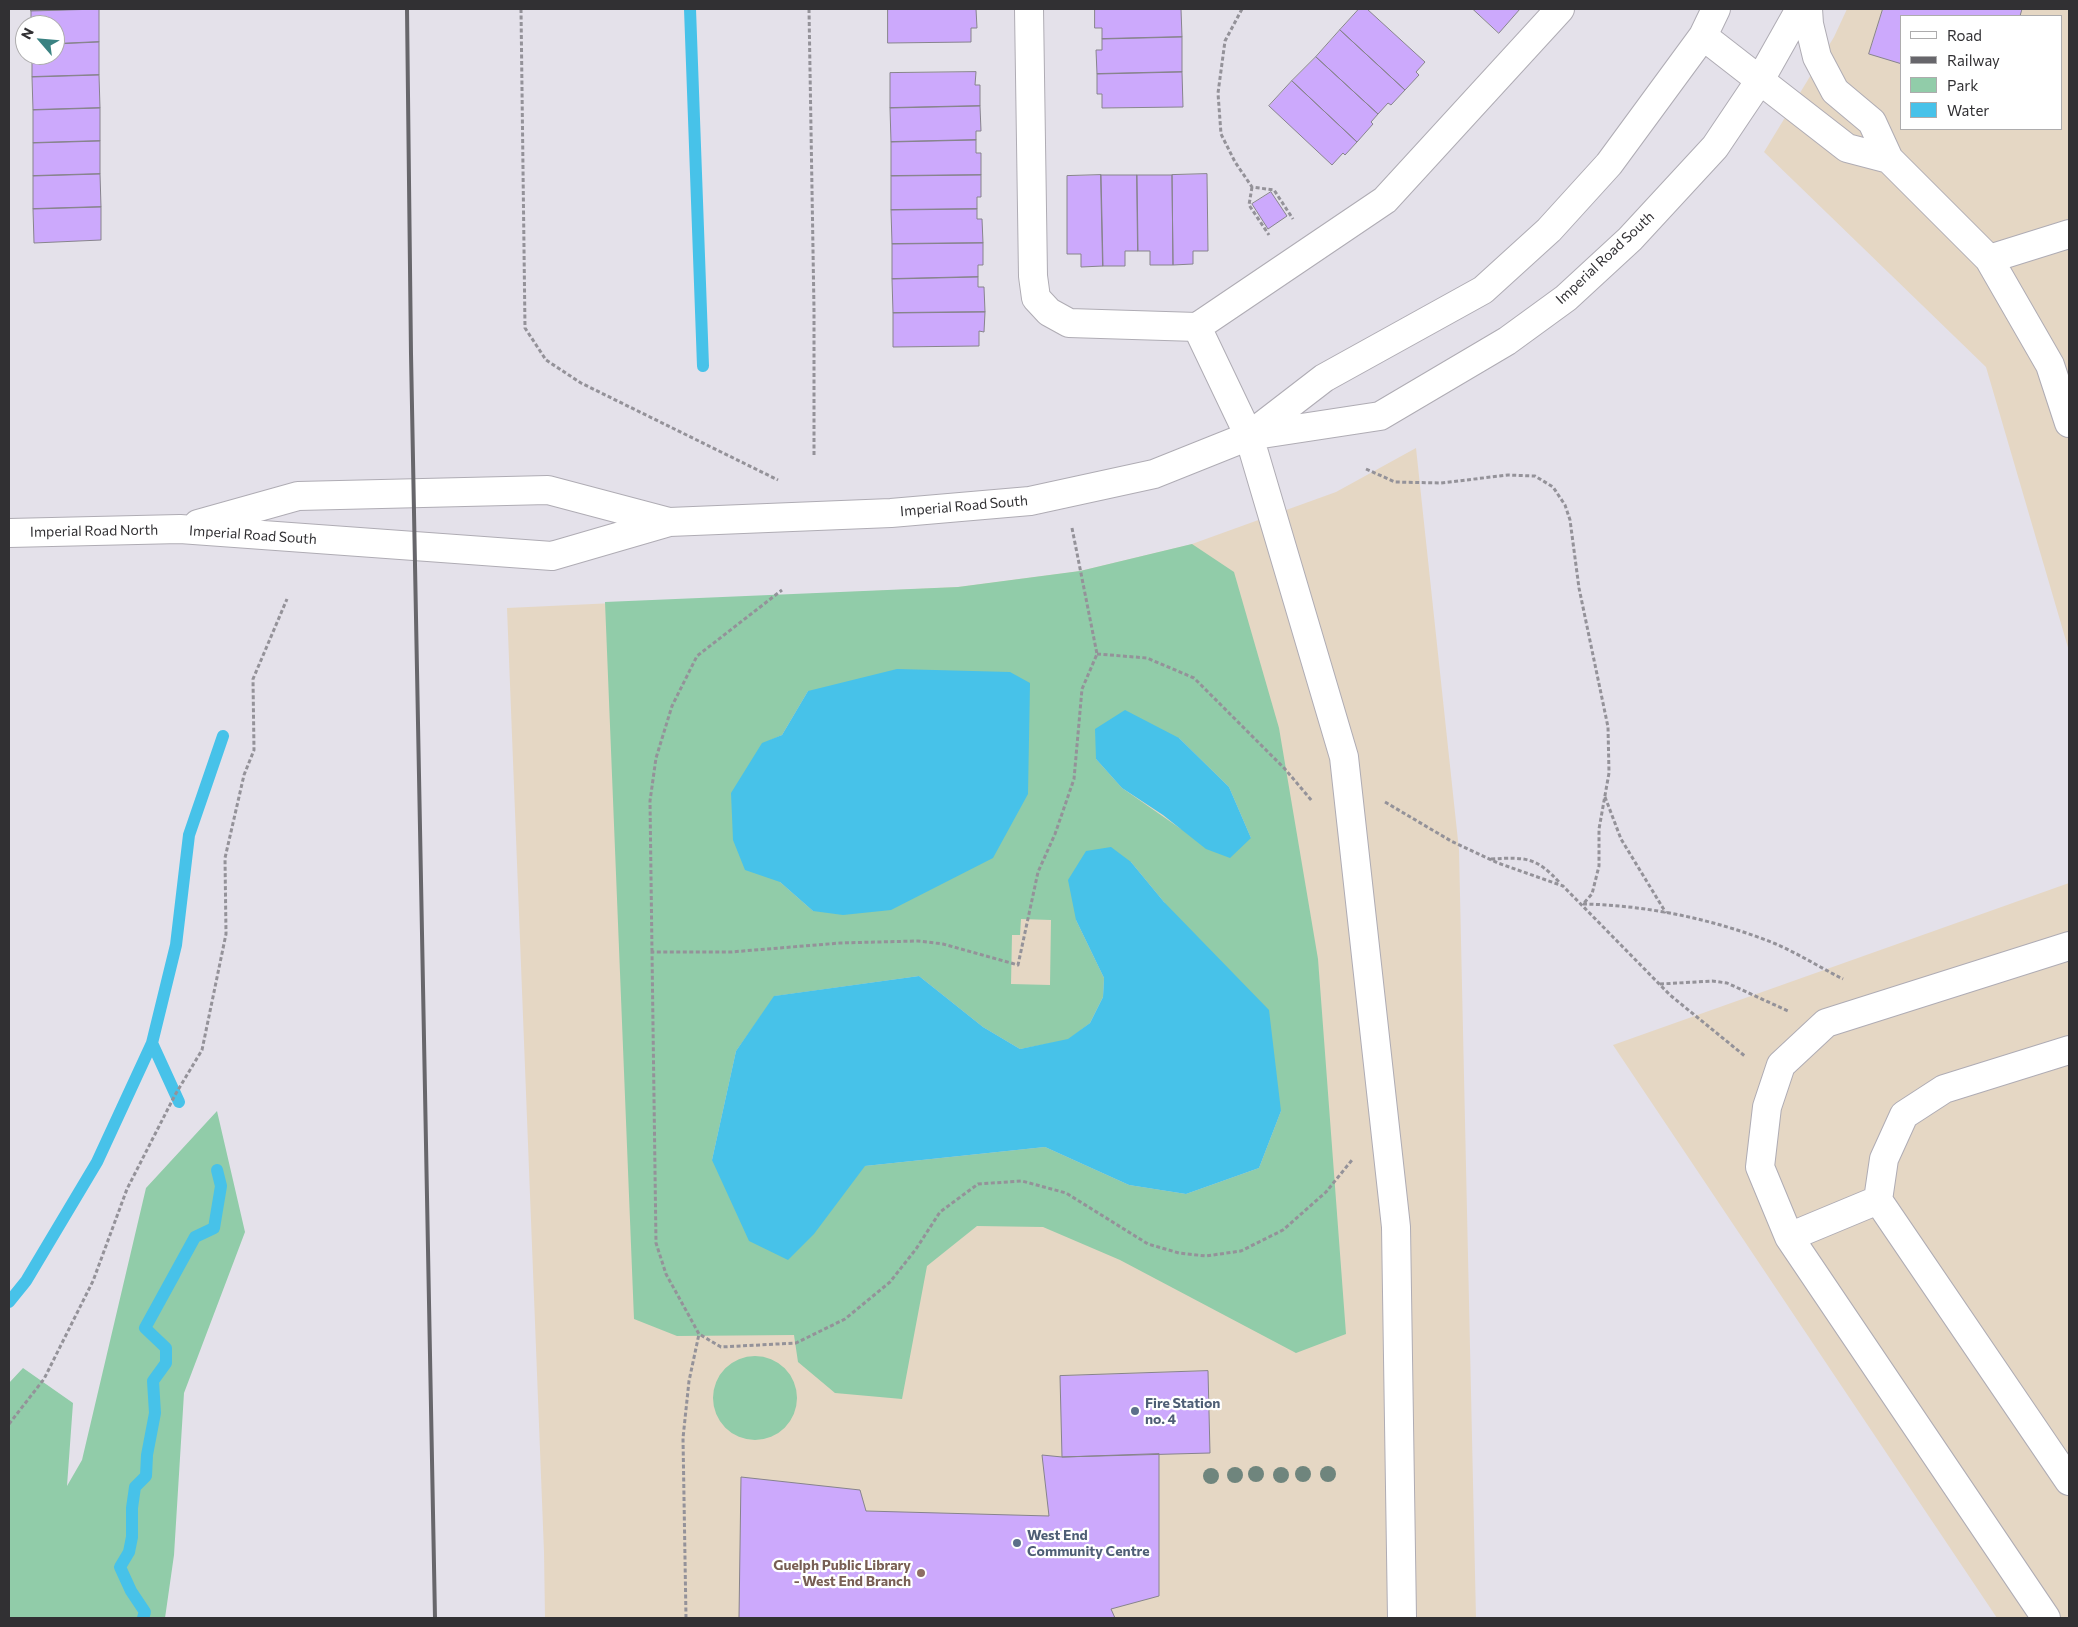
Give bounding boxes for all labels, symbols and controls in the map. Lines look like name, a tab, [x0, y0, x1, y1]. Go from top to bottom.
north arrow	[15, 15, 65, 65]
legend	[1900, 15, 2063, 130]
text: N	[17, 25, 37, 42]
text: Road	[1947, 26, 1982, 44]
text: Railway	[1947, 51, 2000, 69]
text: Park	[1947, 76, 1978, 94]
text: Water	[1947, 101, 1989, 119]
street label: Imperial Road South	[1552, 208, 1658, 308]
street label: Imperial Road South	[899, 492, 1029, 520]
street label: Imperial Road North	[30, 521, 158, 541]
street label: Imperial Road South	[189, 522, 317, 548]
place label: Fire Station no. 4	[1145, 1395, 1220, 1428]
marker: Fire Station no. 4	[1129, 1405, 1141, 1417]
place label: West End Community Centre	[1027, 1527, 1150, 1560]
marker: West End Community Centre	[1011, 1537, 1023, 1549]
place label: Guelph Public Library - West End Branch	[773, 1557, 911, 1590]
marker: Guelph Public Library - West End Branch	[915, 1567, 927, 1579]

